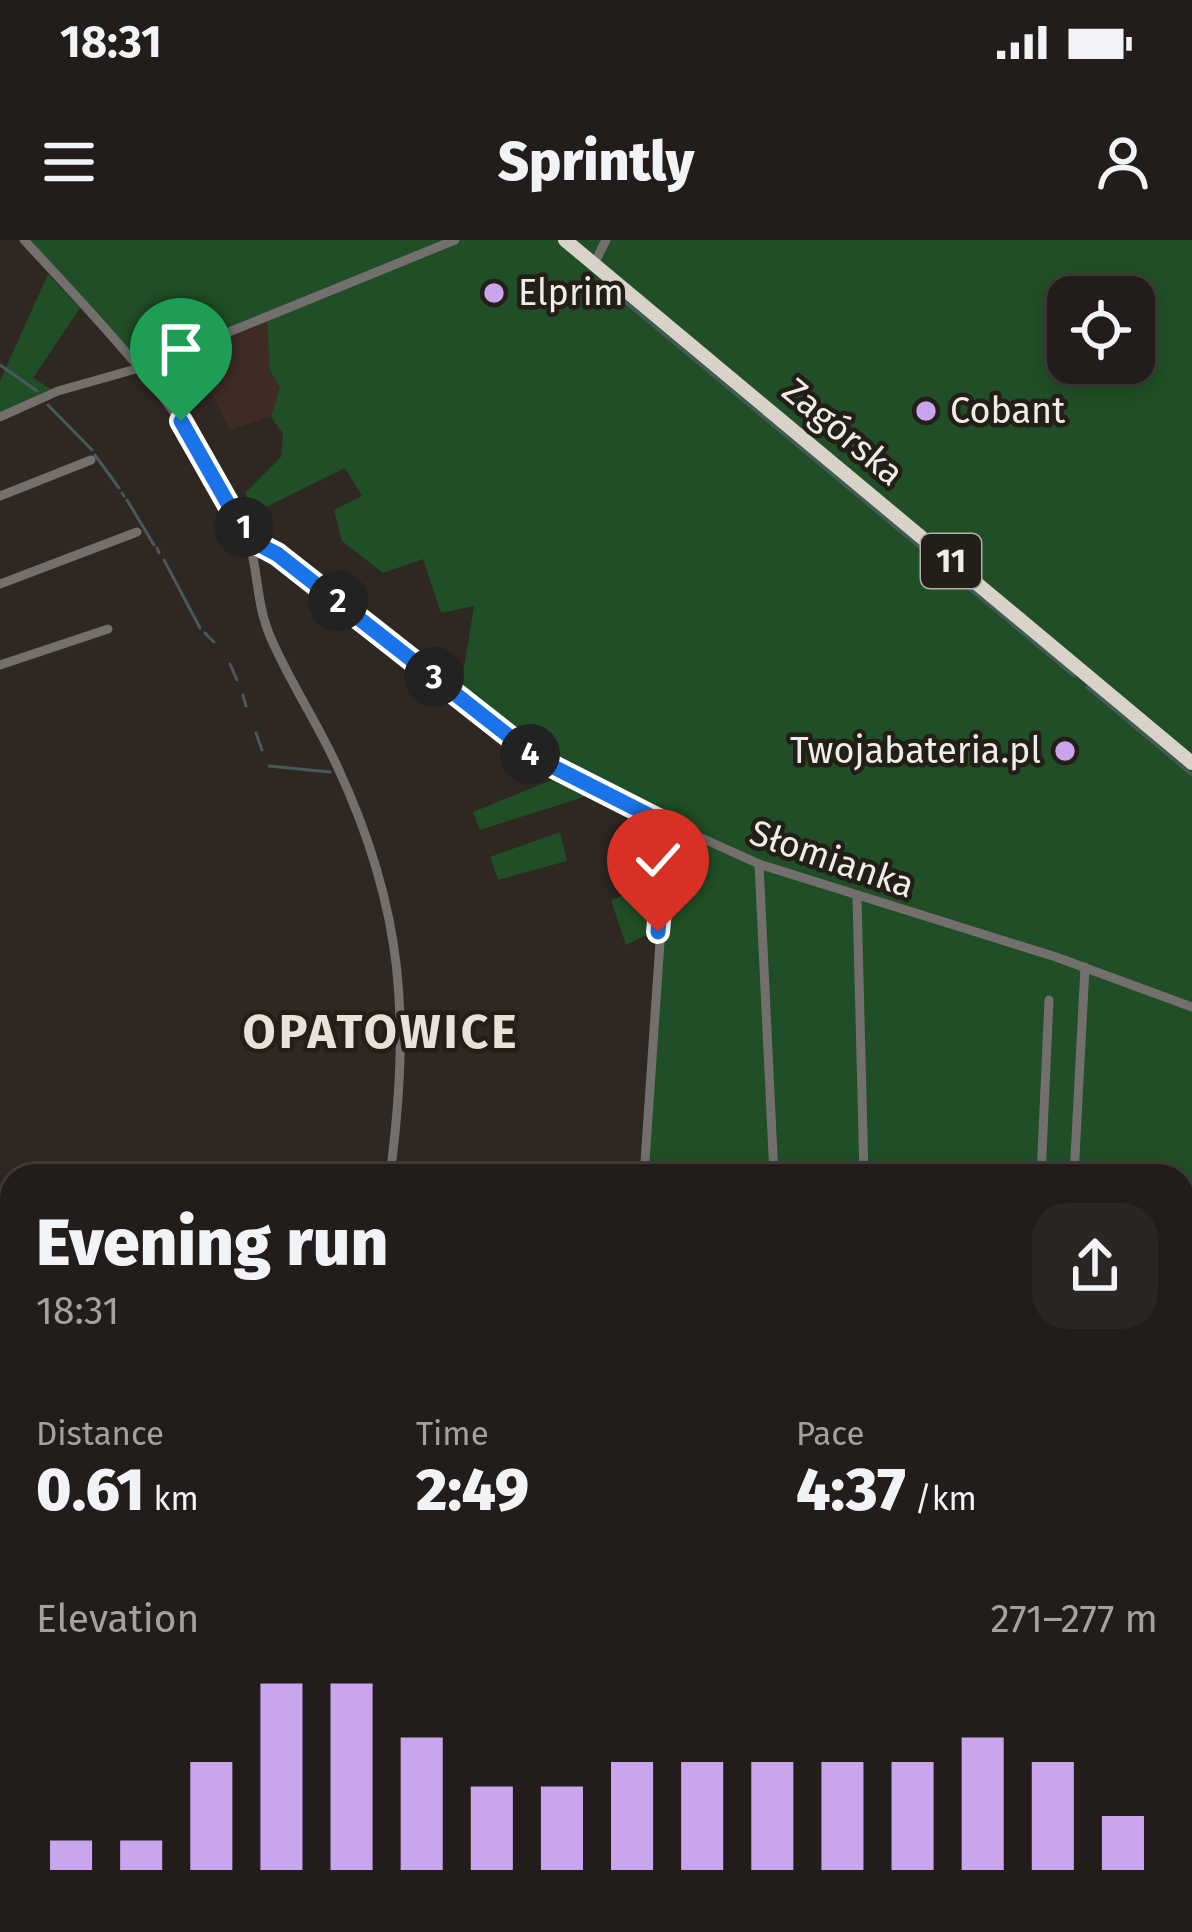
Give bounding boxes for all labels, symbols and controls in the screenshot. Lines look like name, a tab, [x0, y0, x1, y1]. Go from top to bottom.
text: 18:31	[60, 15, 162, 69]
icon: menu	[36, 129, 102, 195]
icon: person	[1090, 129, 1156, 195]
text: Sprintly	[498, 130, 694, 194]
place label: Elprim	[518, 271, 624, 315]
map controls	[1047, 276, 1155, 384]
button: locate	[1047, 276, 1155, 384]
marker: Elprim	[481, 280, 507, 306]
pin	[130, 298, 232, 421]
icon: arrive	[148, 316, 214, 382]
street label: Zagórska	[774, 369, 912, 495]
place label: Cobant	[950, 389, 1065, 433]
marker: Cobant	[913, 398, 939, 424]
pin: 1	[214, 497, 274, 557]
text: 1	[236, 507, 252, 547]
road number: 11	[921, 534, 981, 588]
pin: 2	[308, 571, 368, 631]
text: 2	[329, 581, 347, 621]
pin: 3	[404, 647, 464, 707]
text: 3	[425, 657, 443, 697]
pin: 4	[500, 724, 560, 784]
place label: Twojabateria.pl	[790, 729, 1041, 773]
text: 4	[521, 734, 539, 774]
marker: Twojabateria.pl	[1052, 738, 1078, 764]
pin	[607, 809, 709, 932]
street label: Słomianka	[744, 810, 920, 908]
icon: check	[625, 827, 691, 893]
district label: OPATOWICE	[243, 1003, 520, 1061]
text: Evening run	[36, 1203, 388, 1282]
button: share	[1032, 1203, 1158, 1329]
text: 18:31	[36, 1288, 119, 1334]
text: Distance	[36, 1414, 164, 1454]
text: Time	[416, 1414, 489, 1454]
text: Pace	[796, 1414, 864, 1454]
text: 0.61	[36, 1454, 145, 1526]
text: 2:49	[416, 1454, 529, 1526]
text: 4:37	[796, 1454, 906, 1526]
text: km	[145, 1479, 199, 1519]
text: /km	[906, 1479, 977, 1519]
text: Elevation	[36, 1596, 199, 1642]
text: 271–277 m	[990, 1596, 1158, 1642]

